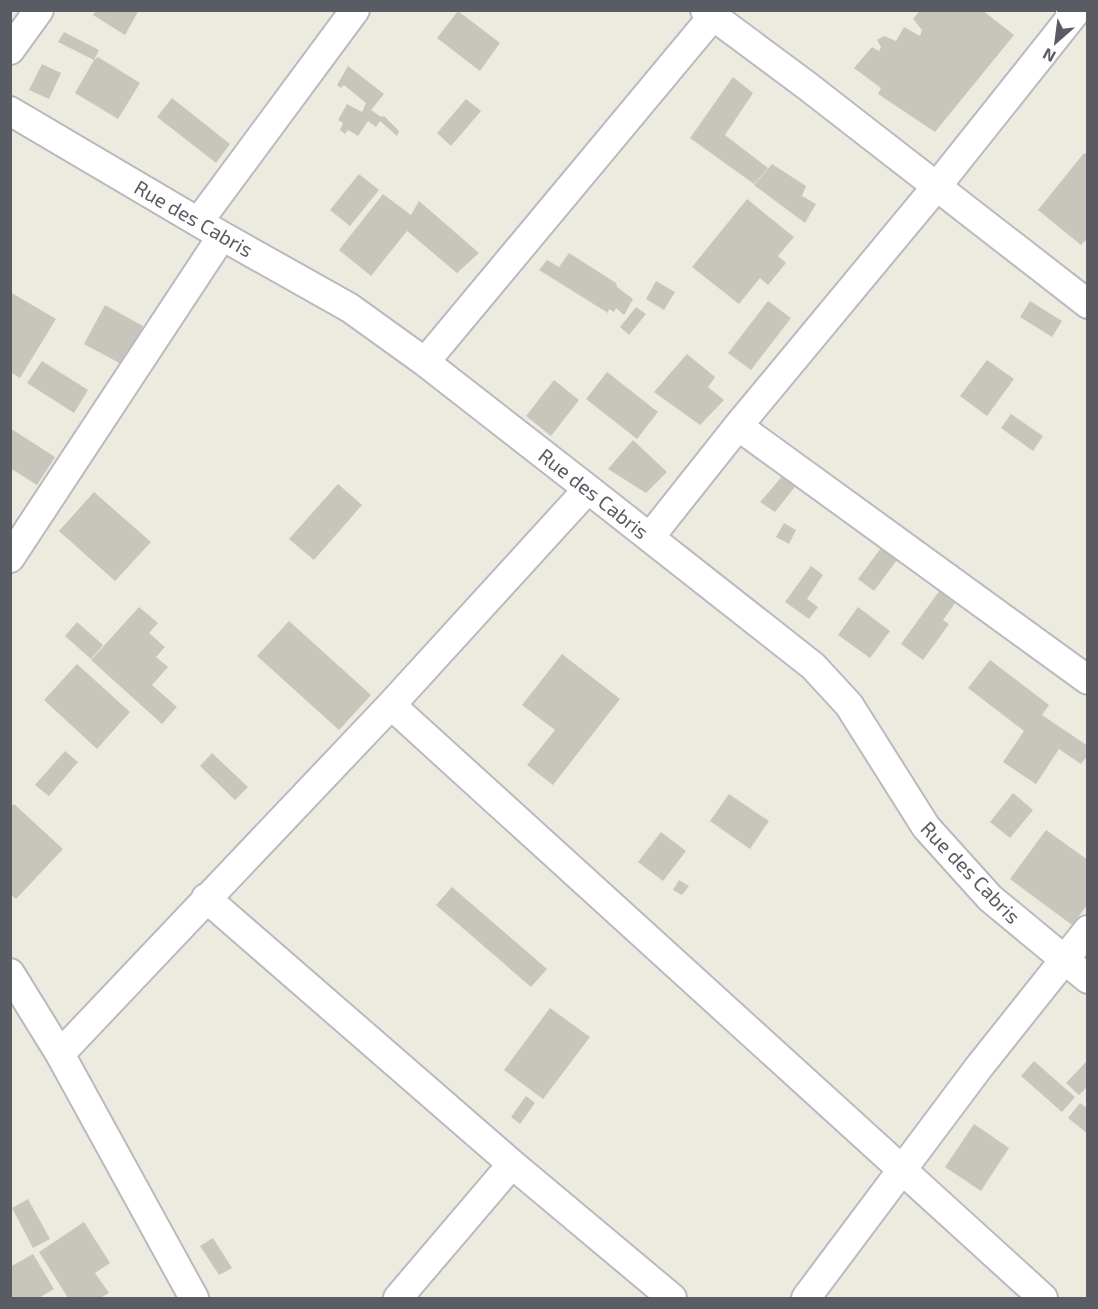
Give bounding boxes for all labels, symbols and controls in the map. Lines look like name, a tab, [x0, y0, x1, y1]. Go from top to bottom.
north arrow	[1026, 12, 1086, 72]
text: N	[1039, 45, 1058, 67]
street label: Rue des Cabris	[131, 174, 257, 262]
street label: Rue des Cabris	[534, 443, 654, 543]
street label: Rue des Cabris	[916, 816, 1026, 928]

